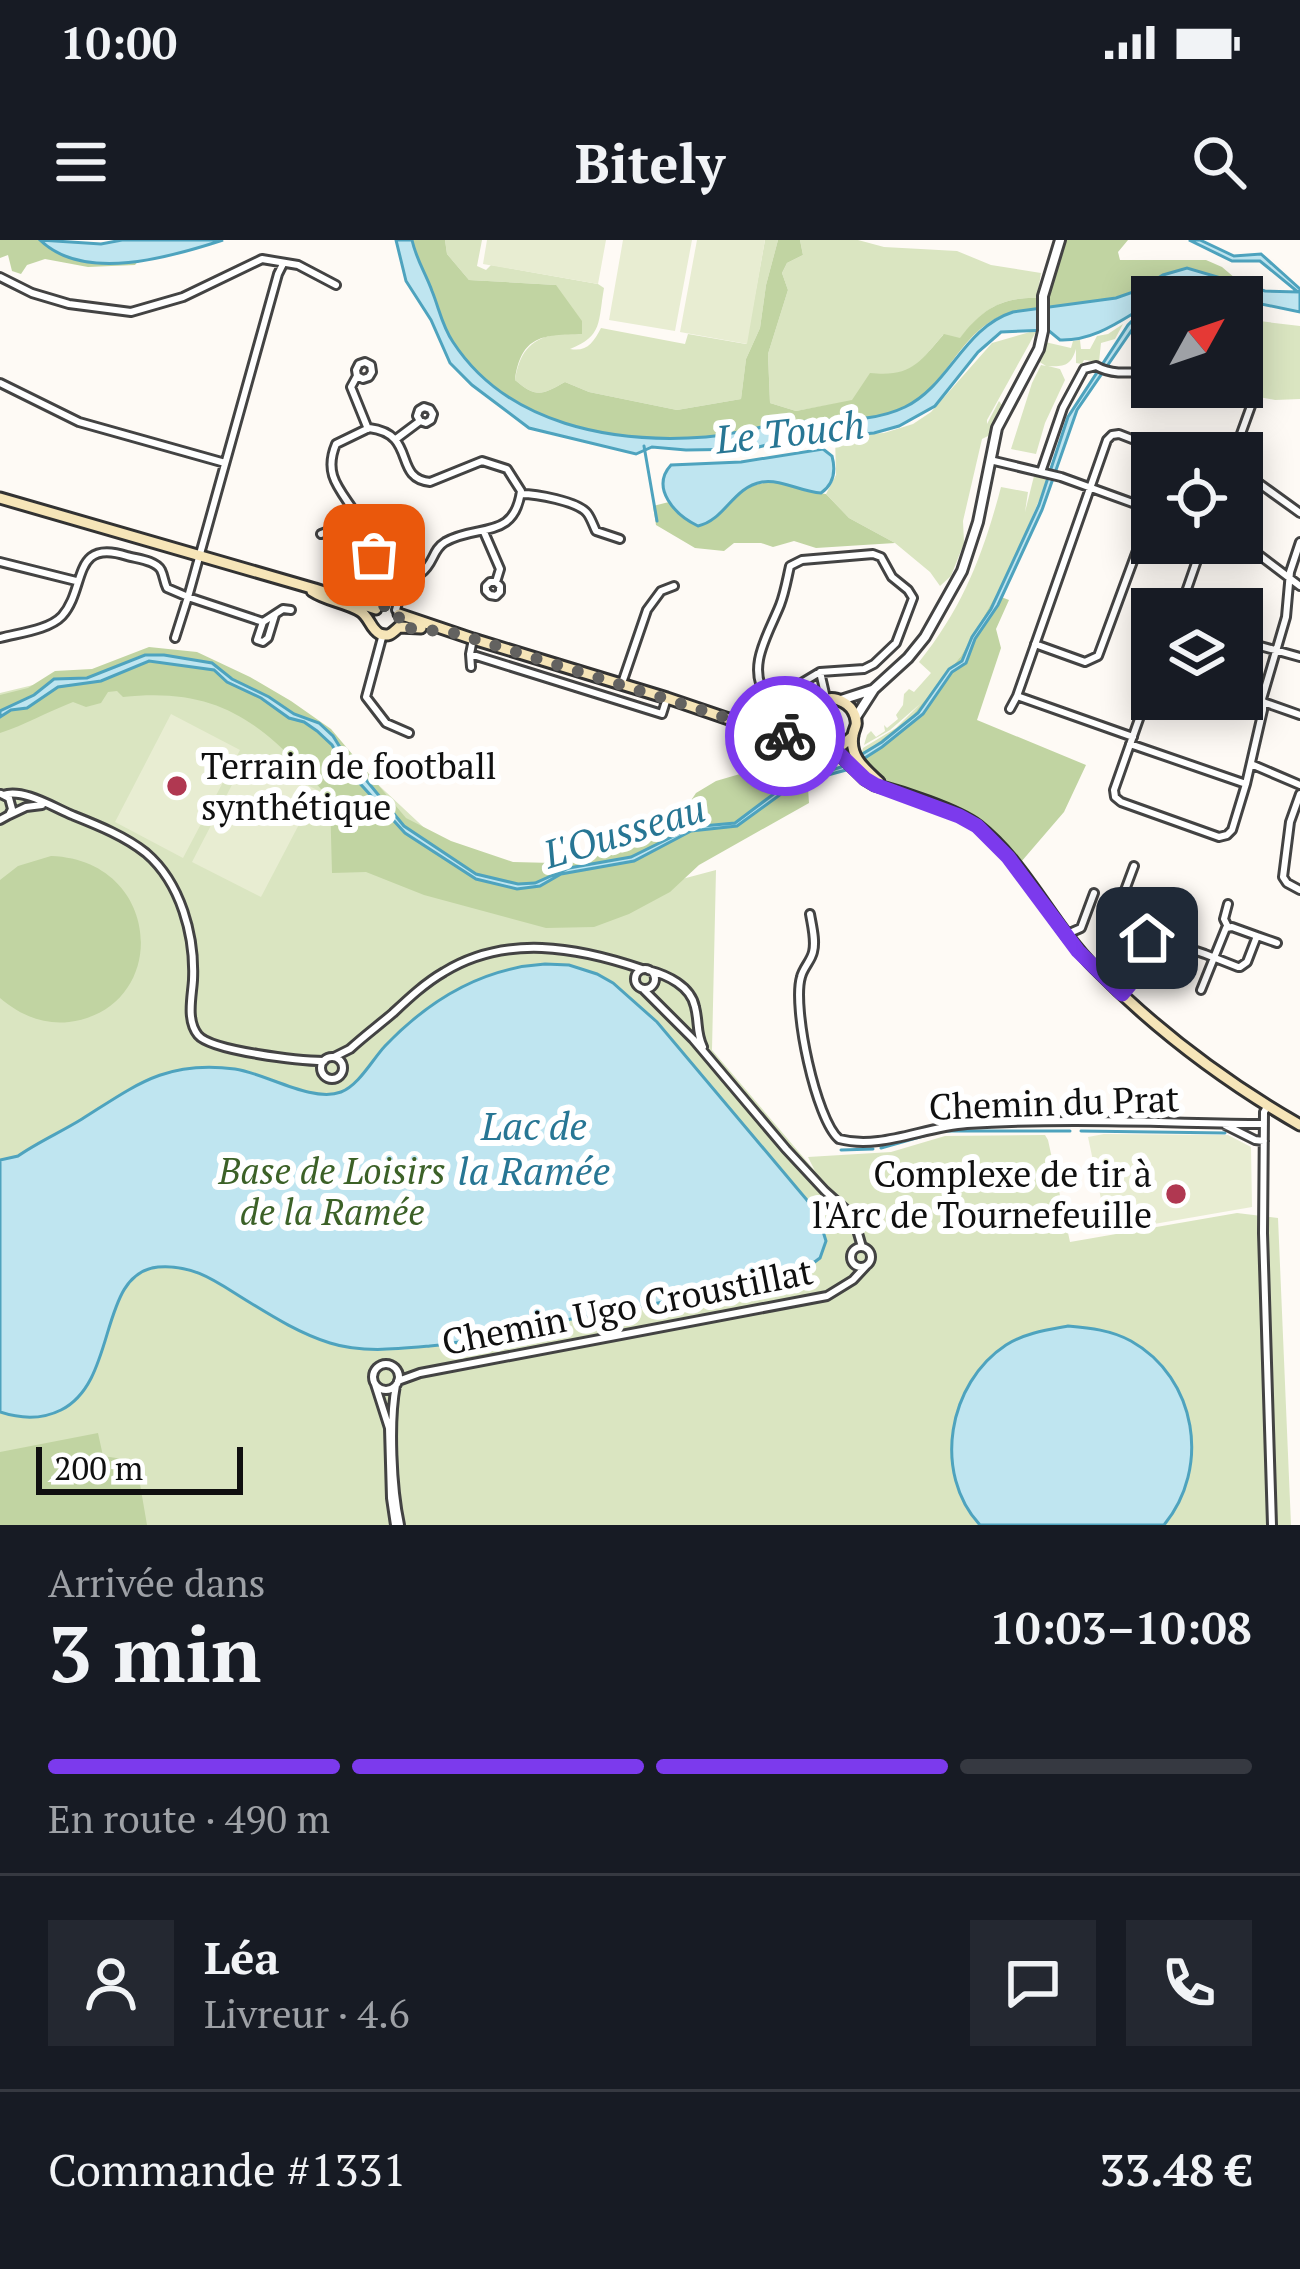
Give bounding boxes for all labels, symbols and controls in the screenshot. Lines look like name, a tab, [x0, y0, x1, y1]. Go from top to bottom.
text: 10:00	[60, 12, 177, 72]
text: Bitely	[575, 127, 725, 198]
icon: menu	[48, 129, 114, 195]
icon: search	[1186, 129, 1252, 195]
north arrow	[1131, 276, 1263, 408]
map controls	[1131, 276, 1263, 720]
water label: Le Touch	[712, 397, 867, 465]
button: locate	[1131, 432, 1263, 564]
pin	[323, 504, 425, 606]
icon: bag	[341, 522, 407, 588]
button: layers	[1131, 588, 1263, 720]
courier	[725, 676, 845, 796]
icon: bike	[752, 703, 818, 769]
place label: Terrain de football synthétique	[201, 742, 497, 830]
marker: Terrain de football synthétique	[164, 773, 190, 799]
water label: L'Ousseau	[536, 781, 711, 880]
pin	[1096, 887, 1198, 989]
icon: home	[1114, 905, 1180, 971]
street label: Chemin du Prat	[928, 1074, 1180, 1130]
water label: Lac de la Ramée	[458, 1099, 610, 1196]
park label: Base de Loisirs de la Ramée	[217, 1147, 446, 1235]
place label: Complexe de tir à l'Arc de Tournefeuille	[812, 1150, 1152, 1238]
marker: Complexe de tir à l'Arc de Tournefeuille	[1163, 1181, 1189, 1207]
street label: Chemin Ugo Croustillat	[438, 1247, 816, 1365]
scale bar	[36, 1441, 243, 1494]
text: 200 m	[54, 1446, 143, 1489]
text: Arrivée dans	[48, 1556, 266, 1608]
text: 10:03–10:08	[990, 1597, 1252, 1657]
text: 3 min	[48, 1601, 261, 1704]
text: En route · 490 m	[48, 1792, 330, 1844]
button: person	[48, 1920, 174, 2046]
button: chat	[970, 1920, 1096, 2046]
button: phone	[1126, 1920, 1252, 2046]
text: Léa	[204, 1927, 279, 1987]
text: Livreur · 4.6	[204, 1987, 410, 2039]
text: Commande #1331	[48, 2139, 406, 2199]
text: 33.48 €	[1099, 2139, 1252, 2199]

